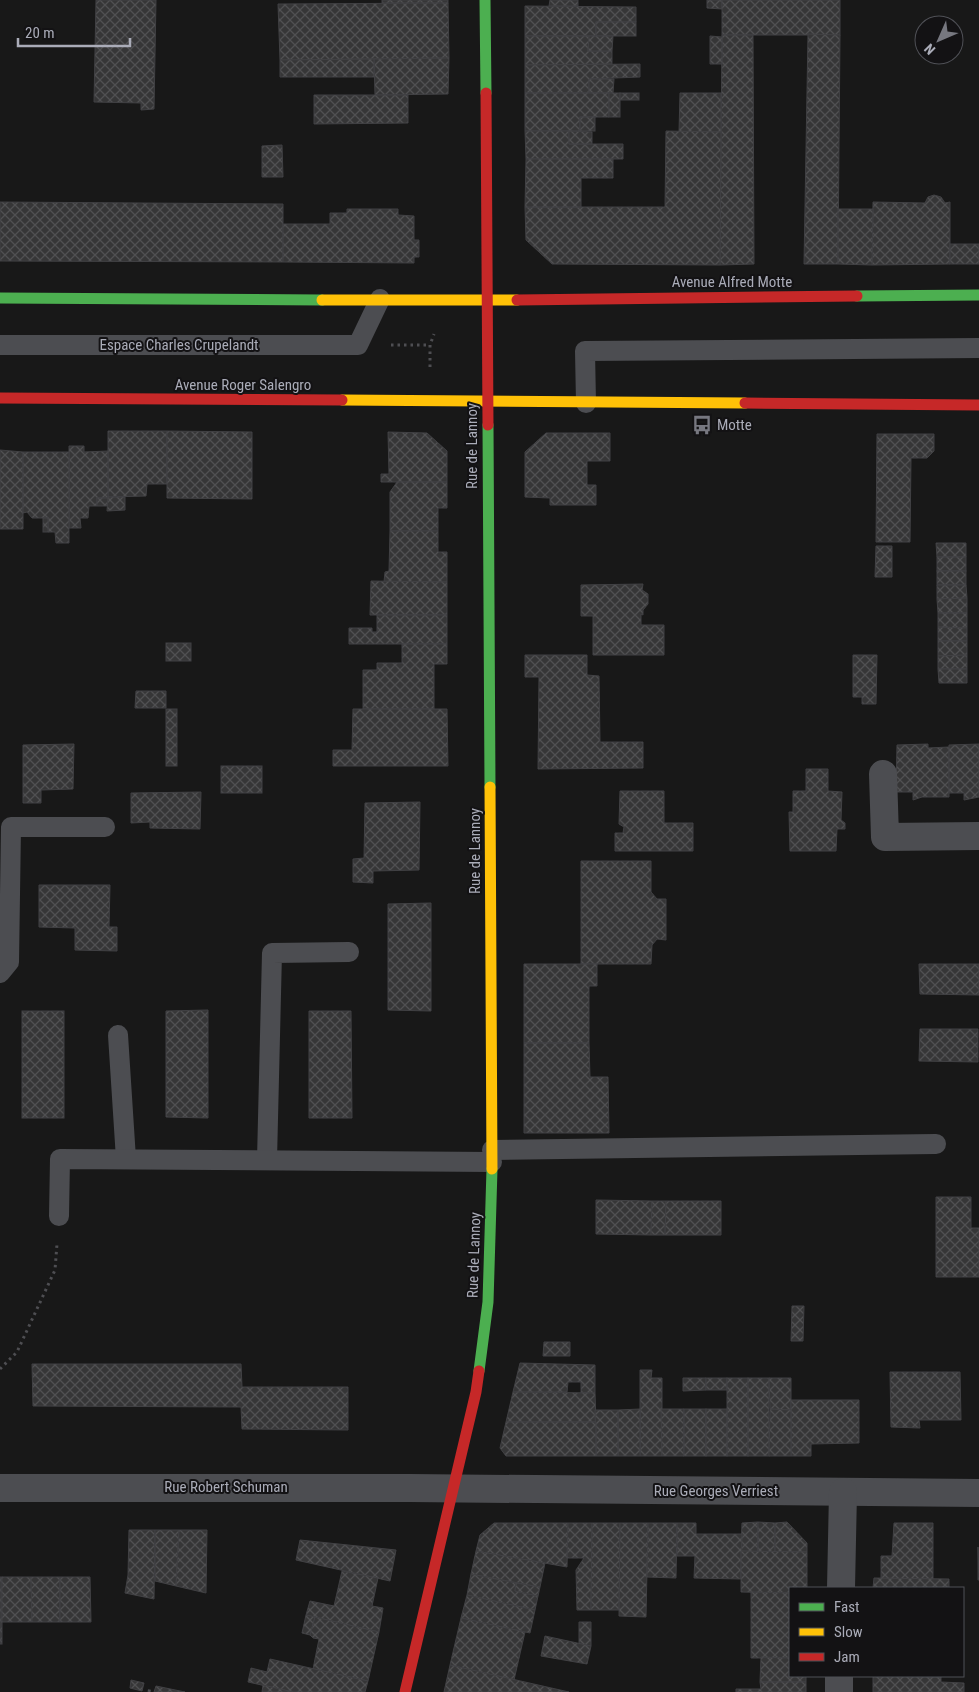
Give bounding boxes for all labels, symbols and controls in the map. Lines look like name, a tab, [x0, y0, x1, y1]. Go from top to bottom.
scale bar	[18, 15, 130, 47]
north arrow	[914, 15, 964, 65]
text: 20 m	[25, 24, 55, 42]
text: N	[921, 41, 938, 58]
street label: Avenue Alfred Motte	[672, 273, 792, 291]
street label: Espace Charles Crupelandt	[99, 336, 259, 354]
street label: Avenue Roger Salengro	[175, 376, 311, 394]
street label: Rue de Lannoy	[463, 403, 481, 489]
bus stop icon: Motte	[691, 414, 713, 436]
place label: Motte	[717, 416, 752, 434]
street label: Rue de Lannoy	[466, 808, 484, 894]
street label: Rue de Lannoy	[464, 1212, 484, 1298]
street label: Rue Robert Schuman	[164, 1478, 288, 1496]
street label: Rue Georges Verriest	[654, 1482, 778, 1500]
legend	[789, 1587, 964, 1677]
text: Fast	[834, 1598, 859, 1616]
text: Slow	[834, 1623, 863, 1641]
text: Jam	[834, 1648, 860, 1666]

